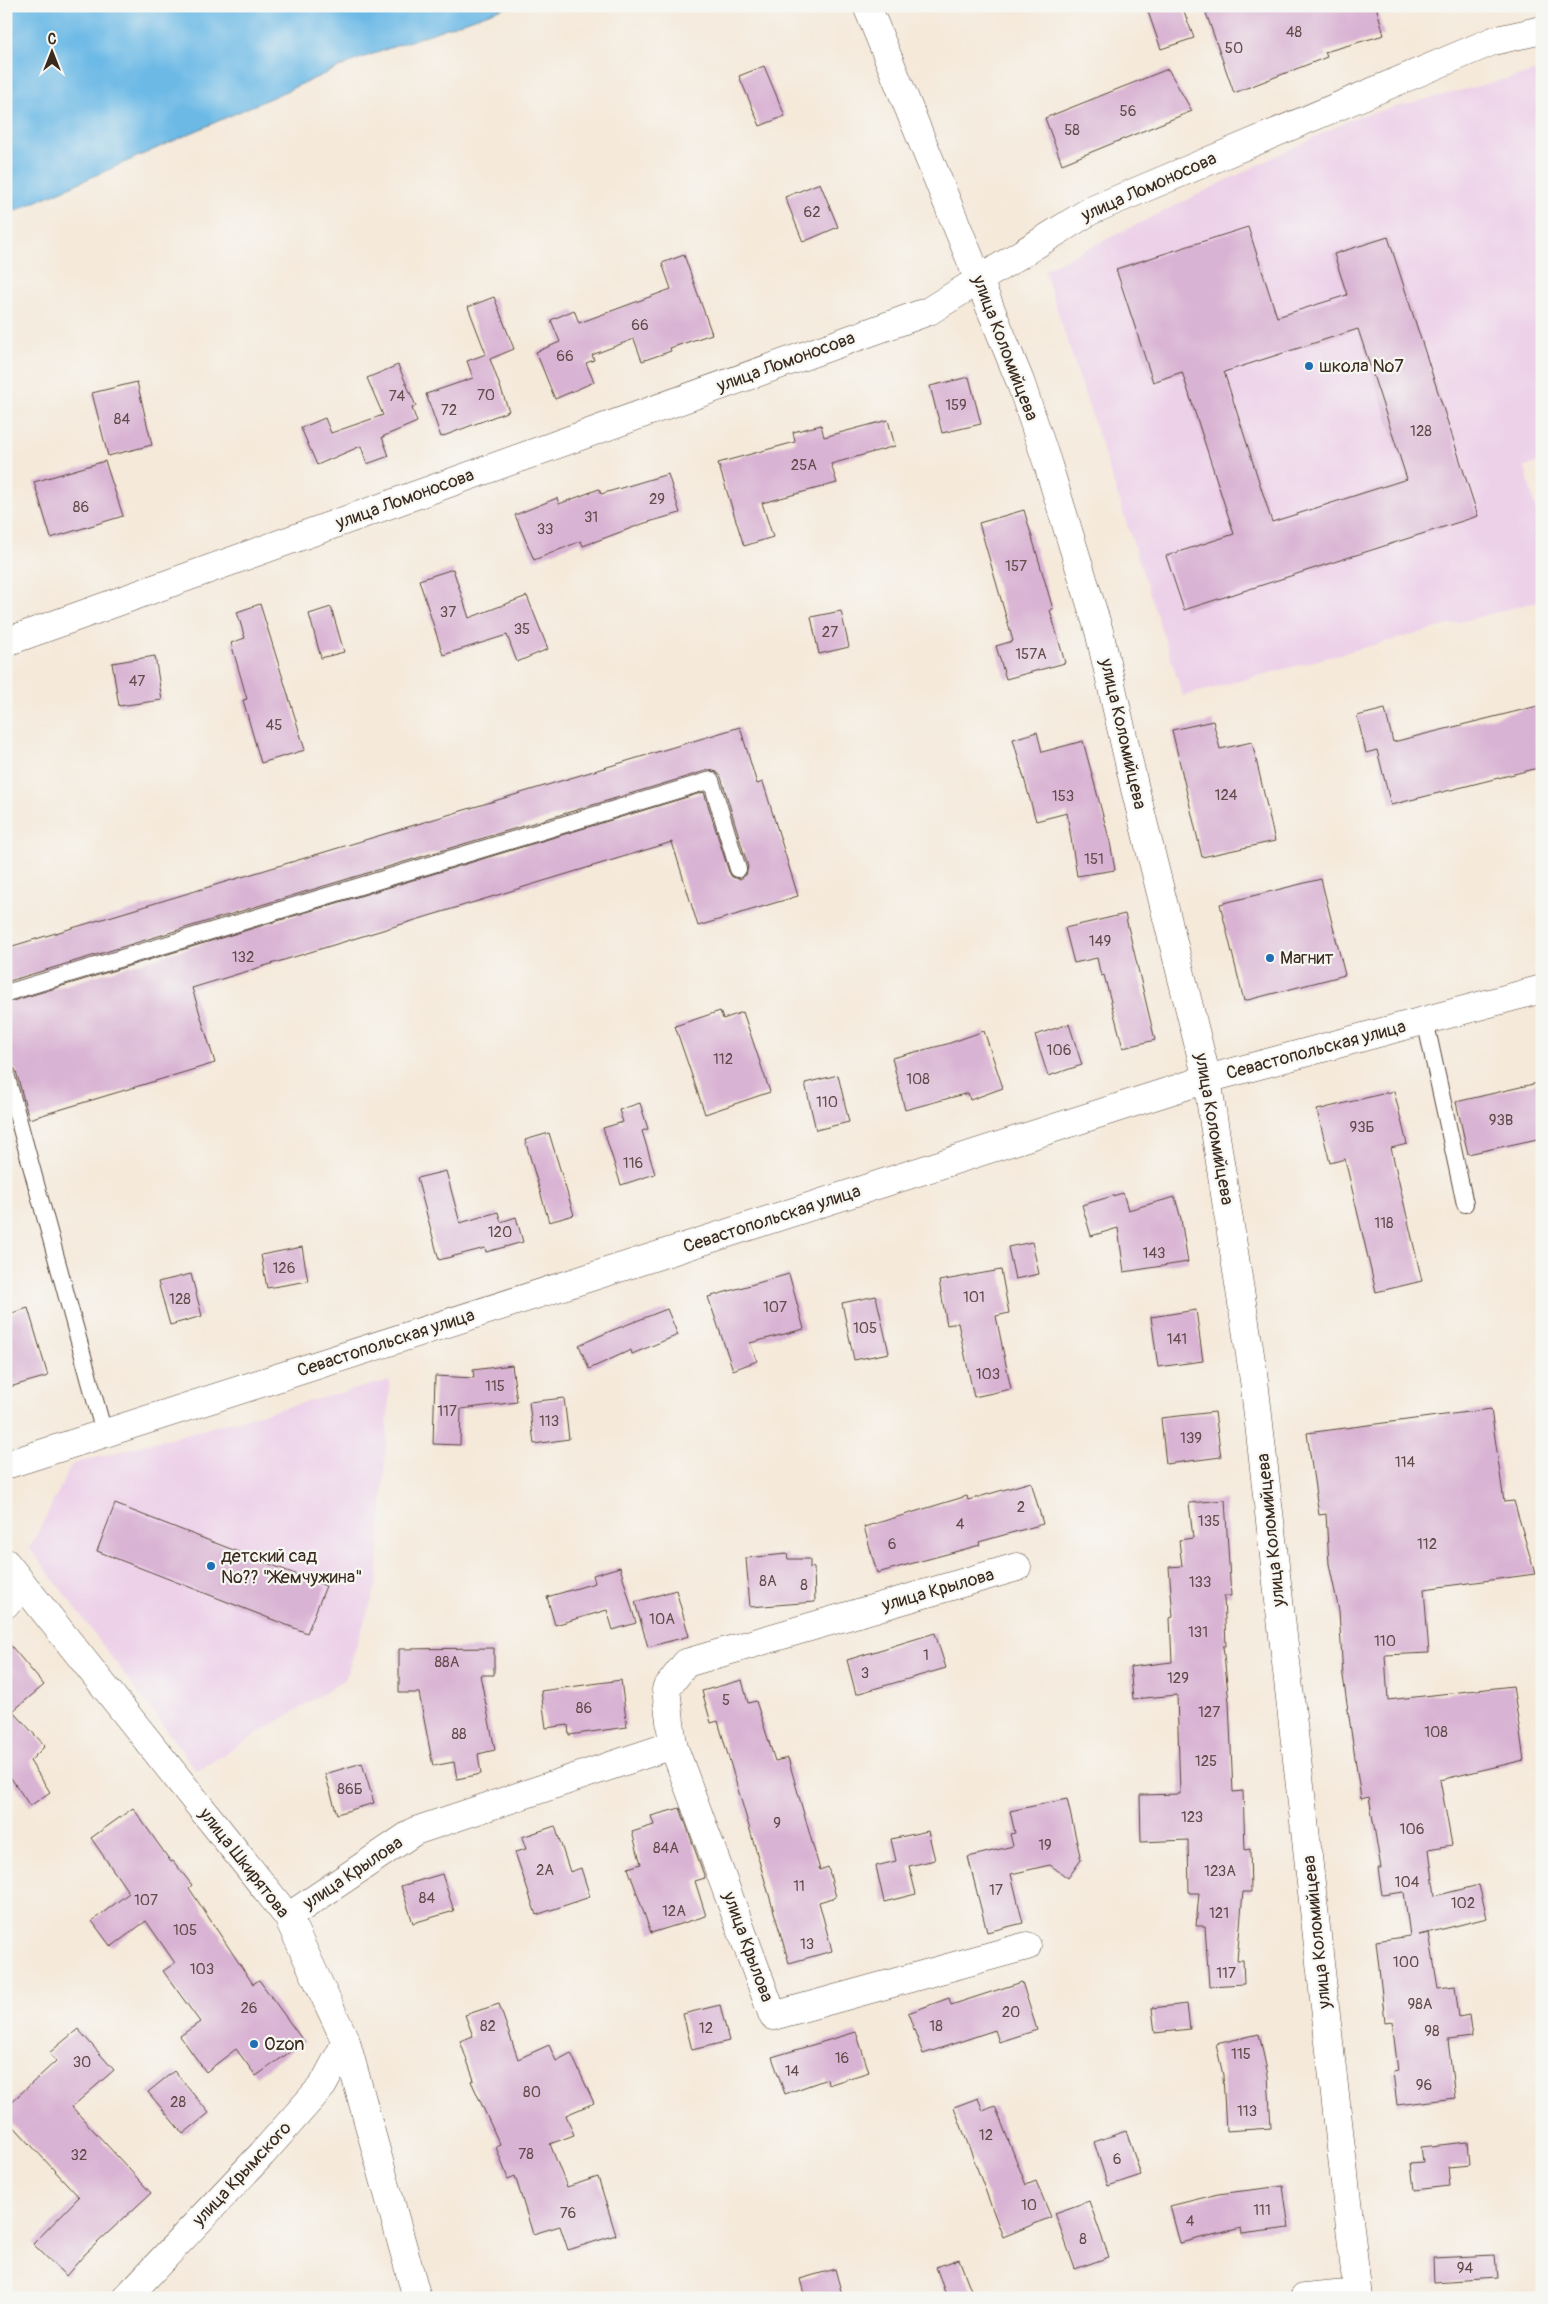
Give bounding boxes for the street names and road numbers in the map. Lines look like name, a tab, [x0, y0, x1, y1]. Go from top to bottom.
street label: улица Ломоносова	[1077, 147, 1220, 227]
street label: улица Коломийцева	[966, 271, 1043, 424]
street label: улица Ломоносова	[713, 326, 858, 398]
street label: улица Ломоносова	[332, 463, 477, 535]
street label: улица Коломийцева	[1094, 656, 1152, 812]
street label: Севастопольская улица	[1224, 1015, 1408, 1085]
street label: улица Коломийцева	[1189, 1050, 1239, 1207]
street label: Севастопольская улица	[680, 1179, 864, 1259]
street label: Севастопольская улица	[294, 1303, 478, 1383]
street label: улица Коломийцева	[1252, 1452, 1291, 1609]
street label: улица Крылова	[878, 1563, 997, 1617]
street label: улица Шкирятова	[193, 1802, 294, 1923]
street label: улица Крылова	[298, 1831, 407, 1915]
street label: улица Коломийцева	[1298, 1854, 1337, 2011]
street label: улица Крылова	[717, 1888, 779, 2005]
street label: улица Крымского	[187, 2117, 297, 2232]

